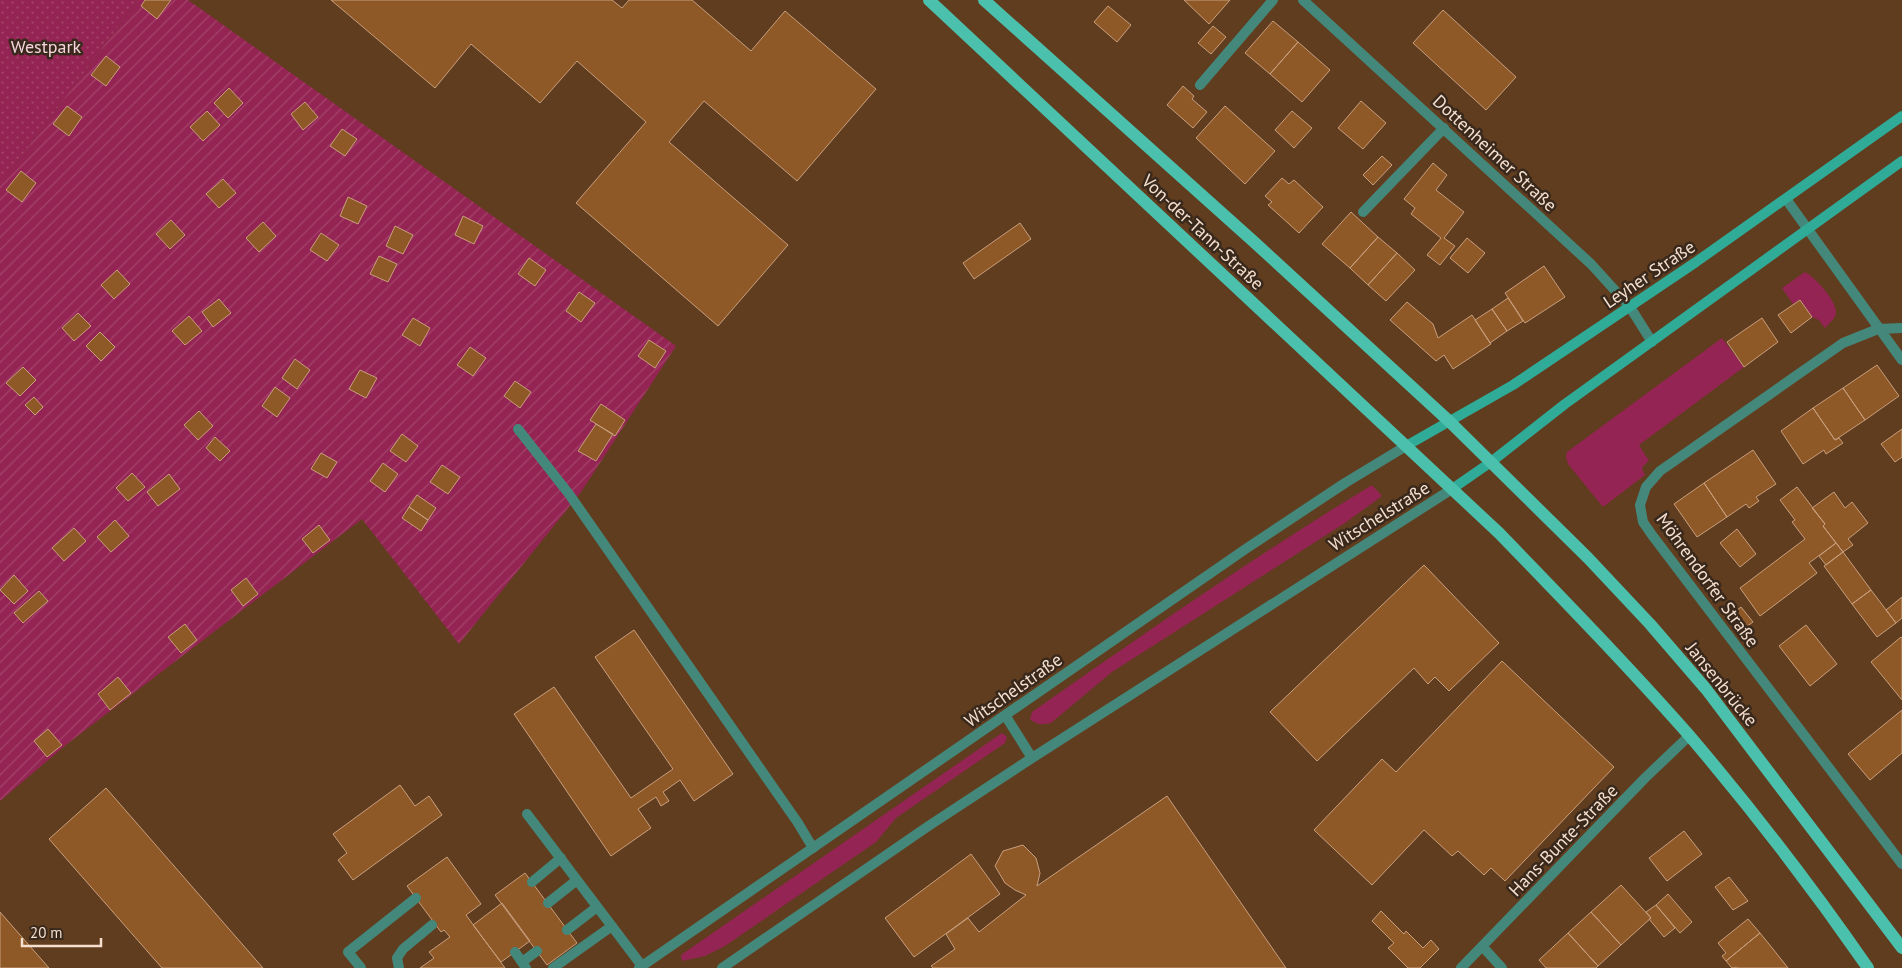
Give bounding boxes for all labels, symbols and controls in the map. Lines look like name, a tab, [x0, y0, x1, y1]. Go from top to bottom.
park label: Westpark	[11, 35, 82, 58]
street label: Dottenheimer Straße	[1428, 90, 1562, 216]
street label: Von-der-Tann-Straße	[1136, 169, 1269, 295]
street label: Leyher Straße	[1599, 235, 1699, 313]
street label: Witschelstraße	[1324, 476, 1434, 556]
street label: Möhrendorfer Straße	[1652, 508, 1764, 652]
street label: Jansenbrücke	[1680, 636, 1763, 731]
street label: Witschelstraße	[960, 648, 1066, 732]
street label: Hans-Bunte-Straße	[1504, 779, 1622, 901]
scale bar	[22, 916, 101, 948]
text: 20 m	[30, 923, 63, 942]

